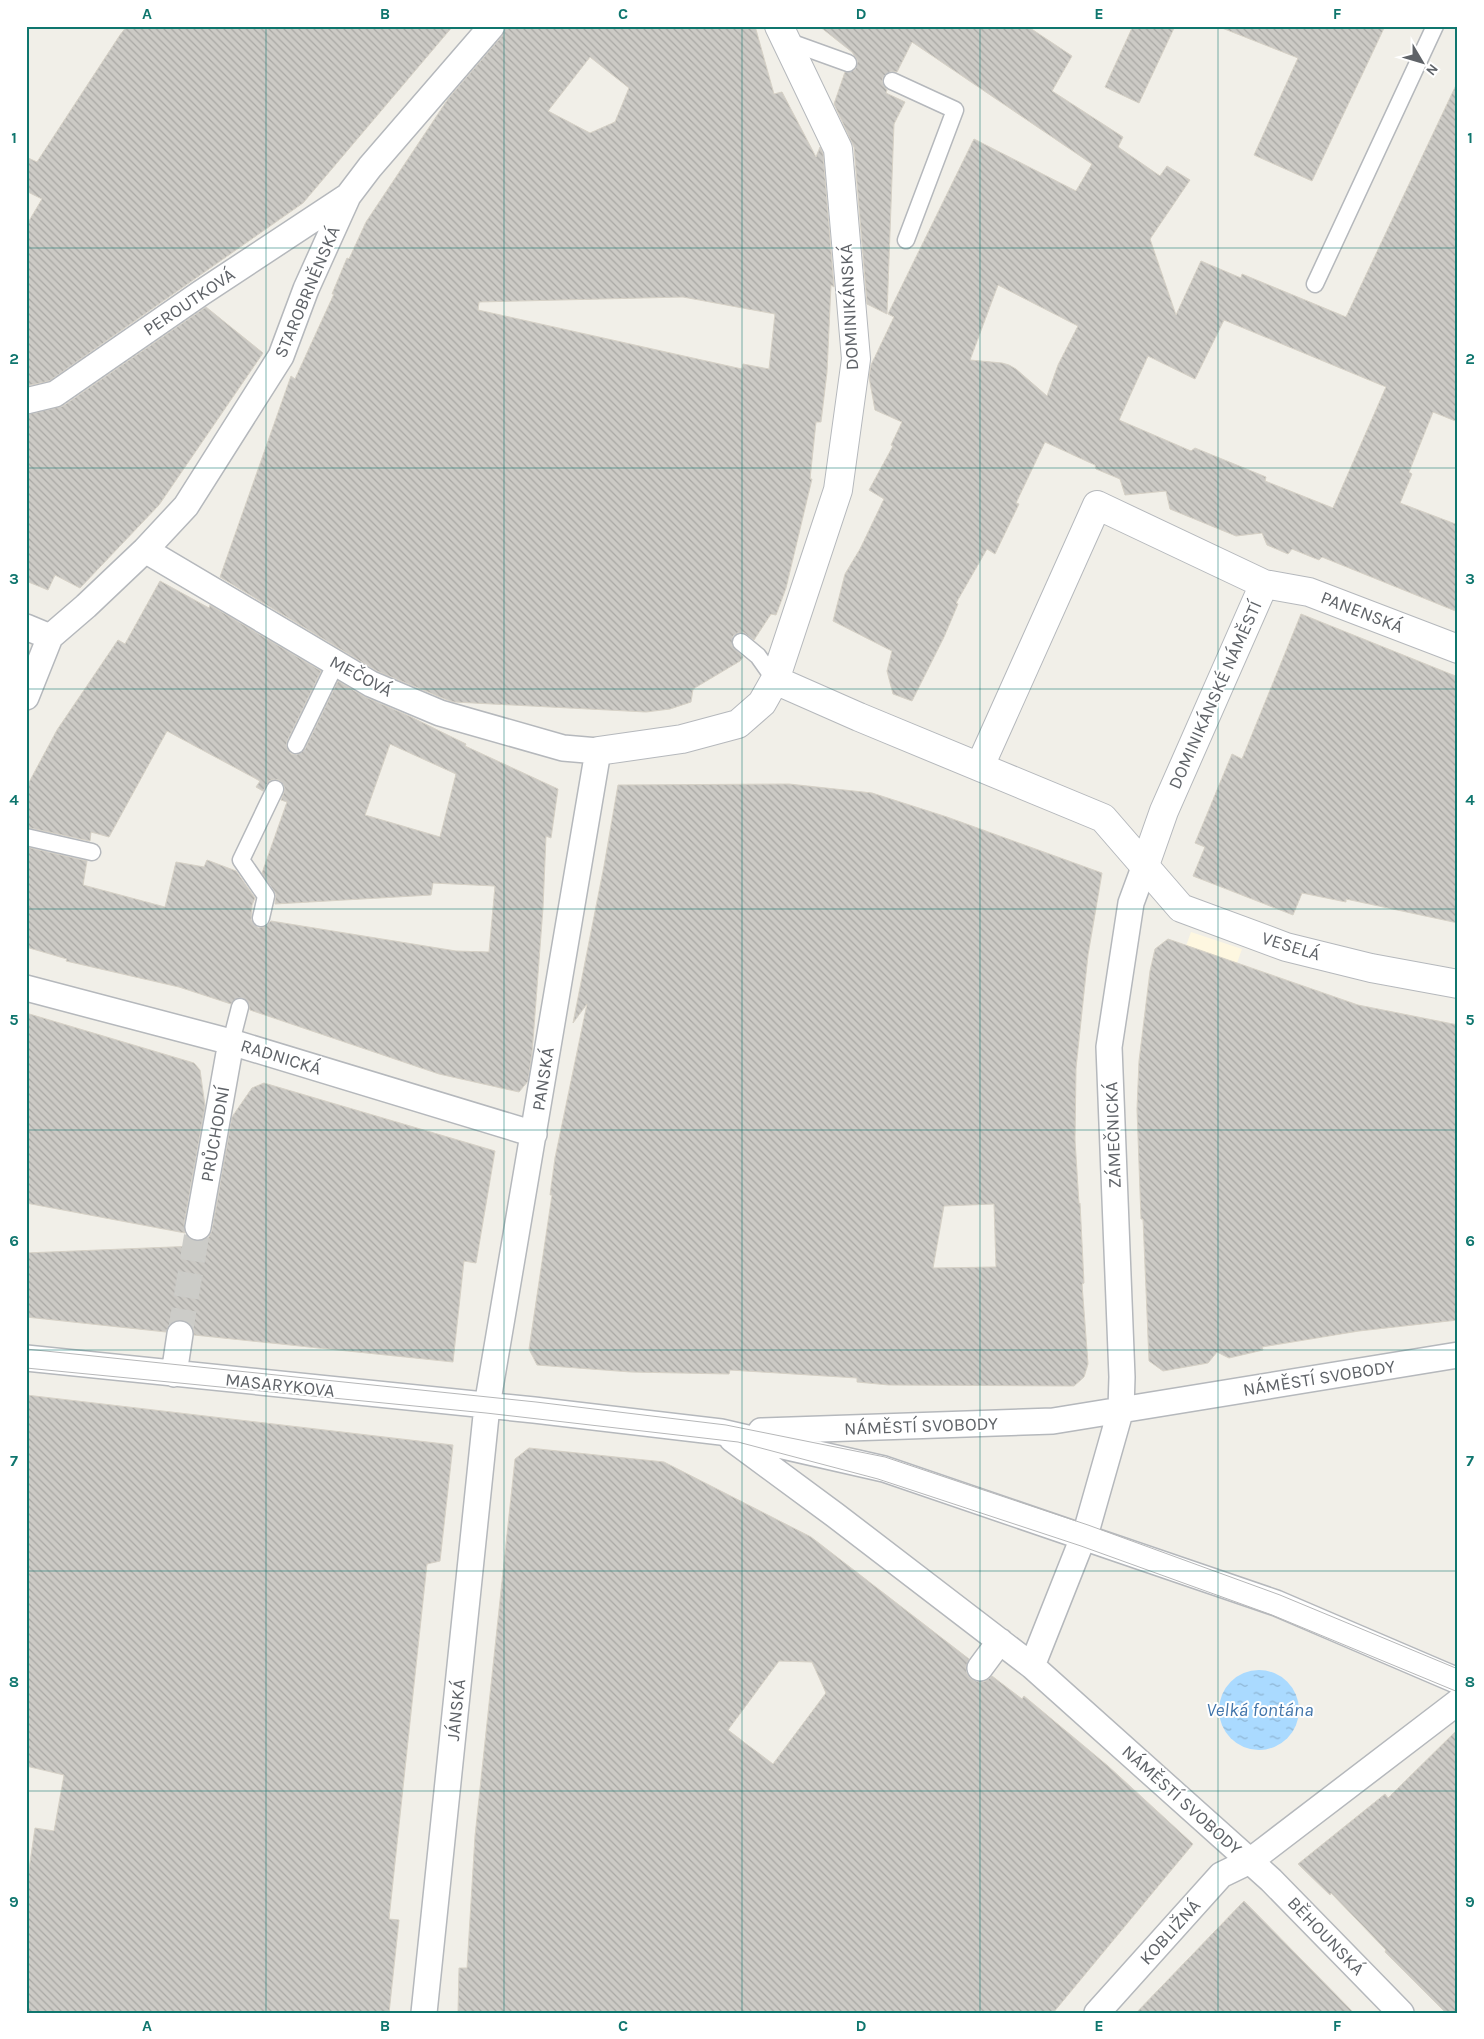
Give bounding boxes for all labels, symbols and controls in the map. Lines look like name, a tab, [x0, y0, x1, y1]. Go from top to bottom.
text: A	[142, 4, 152, 23]
text: B	[380, 4, 390, 23]
text: C	[618, 4, 628, 23]
text: D	[856, 4, 867, 23]
text: E	[1094, 4, 1104, 23]
text: F	[1333, 4, 1342, 23]
north arrow	[1396, 38, 1446, 88]
text: N	[1422, 61, 1442, 79]
text: 1	[11, 128, 17, 147]
text: 1	[1467, 128, 1473, 147]
street label: STAROBRNĚNSKÁ	[268, 222, 345, 361]
street label: DOMINIKÁNSKÁ	[834, 243, 863, 371]
street label: PEROUTKOVÁ	[138, 262, 239, 341]
text: 2	[9, 349, 19, 368]
text: 2	[1465, 349, 1475, 368]
text: 3	[9, 569, 19, 588]
text: 3	[1465, 569, 1475, 588]
street label: PANENSKÁ	[1318, 585, 1407, 638]
street label: DOMINIKÁNSKÉ NÁMĚSTÍ	[1163, 596, 1267, 793]
street label: MEČOVÁ	[326, 649, 397, 702]
text: 4	[9, 790, 19, 809]
text: 4	[1465, 790, 1475, 809]
street label: VESELÁ	[1259, 926, 1323, 965]
text: 5	[9, 1010, 19, 1029]
text: 5	[1465, 1010, 1475, 1029]
street label: RADNICKÁ	[238, 1033, 324, 1080]
street label: PANSKÁ	[526, 1045, 559, 1112]
street label: ZÁMEČNICKÁ	[1099, 1081, 1126, 1189]
street label: PRŮCHODNÍ	[195, 1083, 234, 1184]
text: 6	[9, 1231, 19, 1250]
text: 6	[1465, 1231, 1475, 1250]
street label: NÁMĚSTÍ SVOBODY	[1241, 1354, 1397, 1401]
street label: MASARYKOVA	[224, 1368, 336, 1402]
street label: NÁMĚSTÍ SVOBODY	[844, 1411, 998, 1440]
text: 7	[10, 1451, 18, 1470]
text: 7	[1466, 1451, 1474, 1470]
text: 8	[9, 1672, 19, 1691]
text: 8	[1465, 1672, 1475, 1691]
street label: JÁNSKÁ	[441, 1678, 470, 1742]
water label: Velká fontána	[1206, 1699, 1314, 1721]
street label: NÁMĚSTÍ SVOBODY	[1117, 1740, 1247, 1860]
street label: BĚHOUNSKÁ	[1283, 1891, 1370, 1980]
text: 9	[9, 1892, 19, 1911]
text: 9	[1465, 1892, 1475, 1911]
street label: KOBLIŽNÁ	[1134, 1894, 1205, 1969]
text: A	[142, 2016, 152, 2035]
text: B	[380, 2016, 390, 2035]
text: C	[618, 2016, 628, 2035]
text: D	[856, 2016, 867, 2035]
text: E	[1094, 2016, 1104, 2035]
text: F	[1333, 2016, 1342, 2035]

